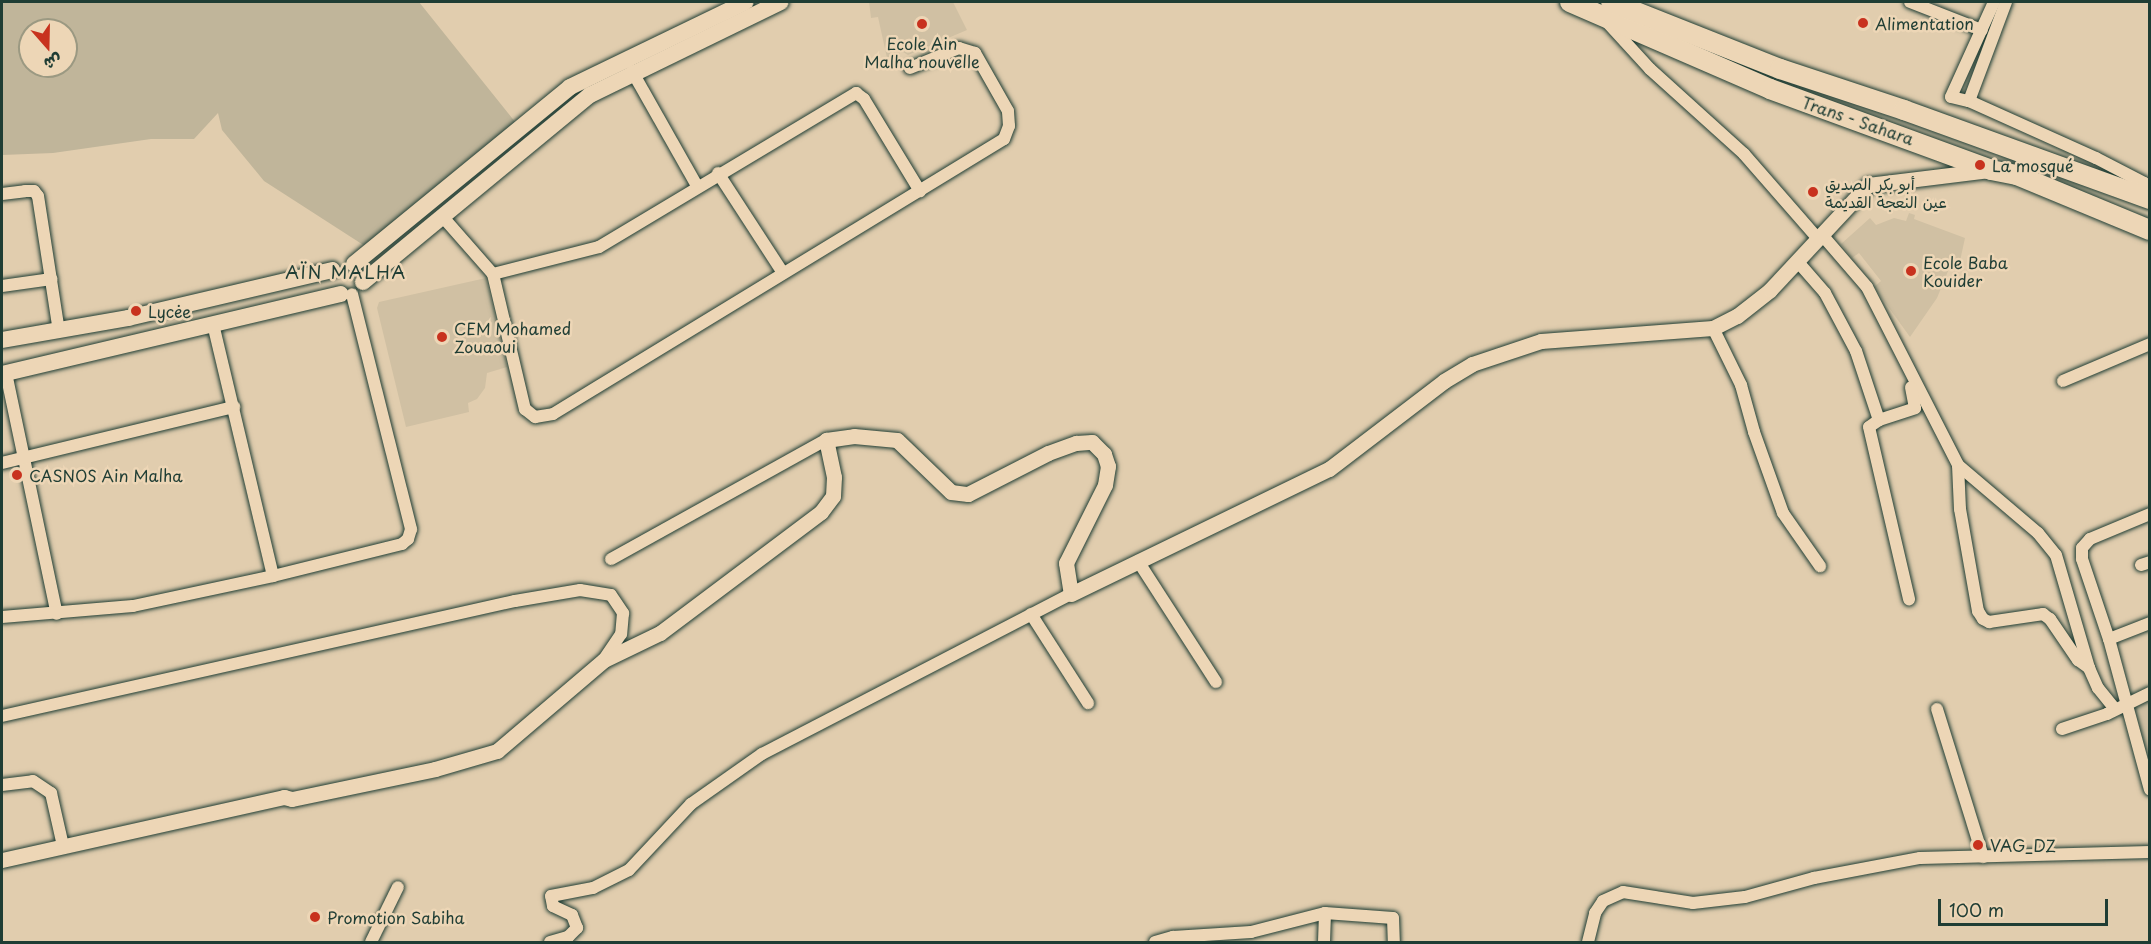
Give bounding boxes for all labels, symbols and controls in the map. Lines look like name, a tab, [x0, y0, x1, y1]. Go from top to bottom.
place label: Alimentation	[1875, 13, 1974, 33]
marker: Alimentation	[1856, 16, 1870, 30]
marker: Ecole Ain Malha nouvelle	[915, 17, 929, 31]
north arrow	[18, 18, 78, 78]
place label: Ecole Ain Malha nouvelle	[864, 33, 980, 71]
text: ش	[41, 49, 66, 77]
street label: Trans - Sahara	[1800, 92, 1916, 148]
place label: La mosqué	[1992, 155, 2074, 175]
marker: La mosqué	[1973, 158, 1987, 172]
place label: أبو بكر الصديق عين النعجة القديمة	[1825, 173, 1947, 211]
marker: أبو بكر الصديق عين النعجة القديمة	[1806, 185, 1820, 199]
place label: Ecole Baba Kouider	[1923, 252, 2008, 290]
district label: AÏN MALHA	[285, 261, 407, 283]
marker: Ecole Baba Kouider	[1904, 264, 1918, 278]
place label: Lycėe	[148, 301, 191, 321]
marker: Lycėe	[129, 304, 143, 318]
place label: CEM Mohamed Zouaoui	[454, 318, 572, 356]
marker: CEM Mohamed Zouaoui	[435, 330, 449, 344]
place label: CASNOS Ain Malha	[29, 465, 184, 485]
marker: CASNOS Ain Malha	[10, 468, 24, 482]
place label: VAG_DZ	[1990, 835, 2056, 855]
marker: VAG_DZ	[1971, 838, 1985, 852]
scale bar	[1941, 887, 2110, 925]
text: 100 m	[1949, 896, 2004, 923]
place label: Promotion Sabiha	[327, 907, 465, 927]
marker: Promotion Sabiha	[308, 910, 322, 924]

